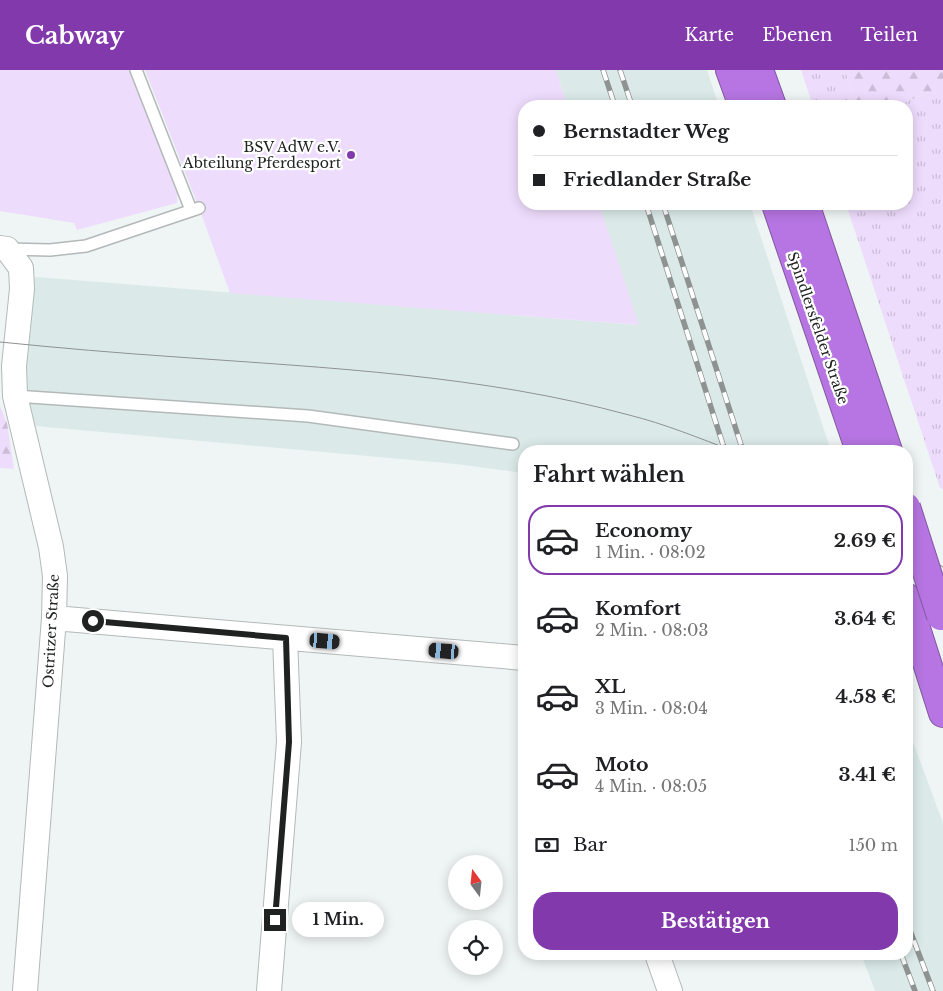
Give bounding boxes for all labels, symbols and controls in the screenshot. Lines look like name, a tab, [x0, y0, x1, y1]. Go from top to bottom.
text: Cabway	[25, 21, 124, 50]
text: Karte	[684, 24, 734, 46]
text: Ebenen	[762, 24, 832, 46]
text: Teilen	[860, 24, 918, 46]
text: Bernstadter Weg	[563, 120, 729, 143]
place label: BSV AdW e.V. Abteilung Pferdesport	[182, 138, 342, 172]
marker: BSV AdW e.V. Abteilung Pferdesport	[345, 149, 357, 161]
text: Friedlander Straße	[563, 168, 751, 191]
street label: Spindlersfelder Straße	[783, 249, 853, 407]
text: Fahrt wählen	[533, 461, 685, 488]
icon: car	[535, 518, 580, 563]
text: Economy	[595, 519, 692, 542]
text: 2.69 €	[834, 529, 896, 552]
text: 1 Min. · 08:02	[595, 542, 706, 562]
street label: Ostritzer Straße	[39, 574, 63, 688]
icon: car	[535, 596, 580, 641]
text: Komfort	[595, 597, 681, 620]
text: 3.64 €	[834, 607, 896, 630]
route start	[82, 610, 104, 632]
text: 2 Min. · 08:03	[595, 620, 708, 640]
car	[309, 632, 340, 650]
car	[428, 642, 459, 660]
icon: car	[535, 674, 580, 719]
text: XL	[595, 675, 625, 698]
text: 4.58 €	[836, 685, 896, 708]
text: 3 Min. · 08:04	[595, 698, 708, 718]
icon: car	[535, 752, 580, 797]
text: Moto	[595, 753, 649, 776]
text: 3.41 €	[839, 763, 896, 786]
text: 4 Min. · 08:05	[595, 776, 707, 796]
icon: cash	[533, 831, 561, 859]
text: Bar	[573, 833, 607, 856]
text: 150 m	[849, 835, 898, 855]
north arrow	[448, 855, 502, 910]
map controls	[448, 855, 503, 975]
button: Bestätigen	[533, 892, 898, 950]
callout: 1 Min.	[292, 902, 385, 938]
route end	[264, 909, 286, 931]
text: 1 Min.	[312, 909, 364, 929]
button: locate	[448, 920, 503, 975]

